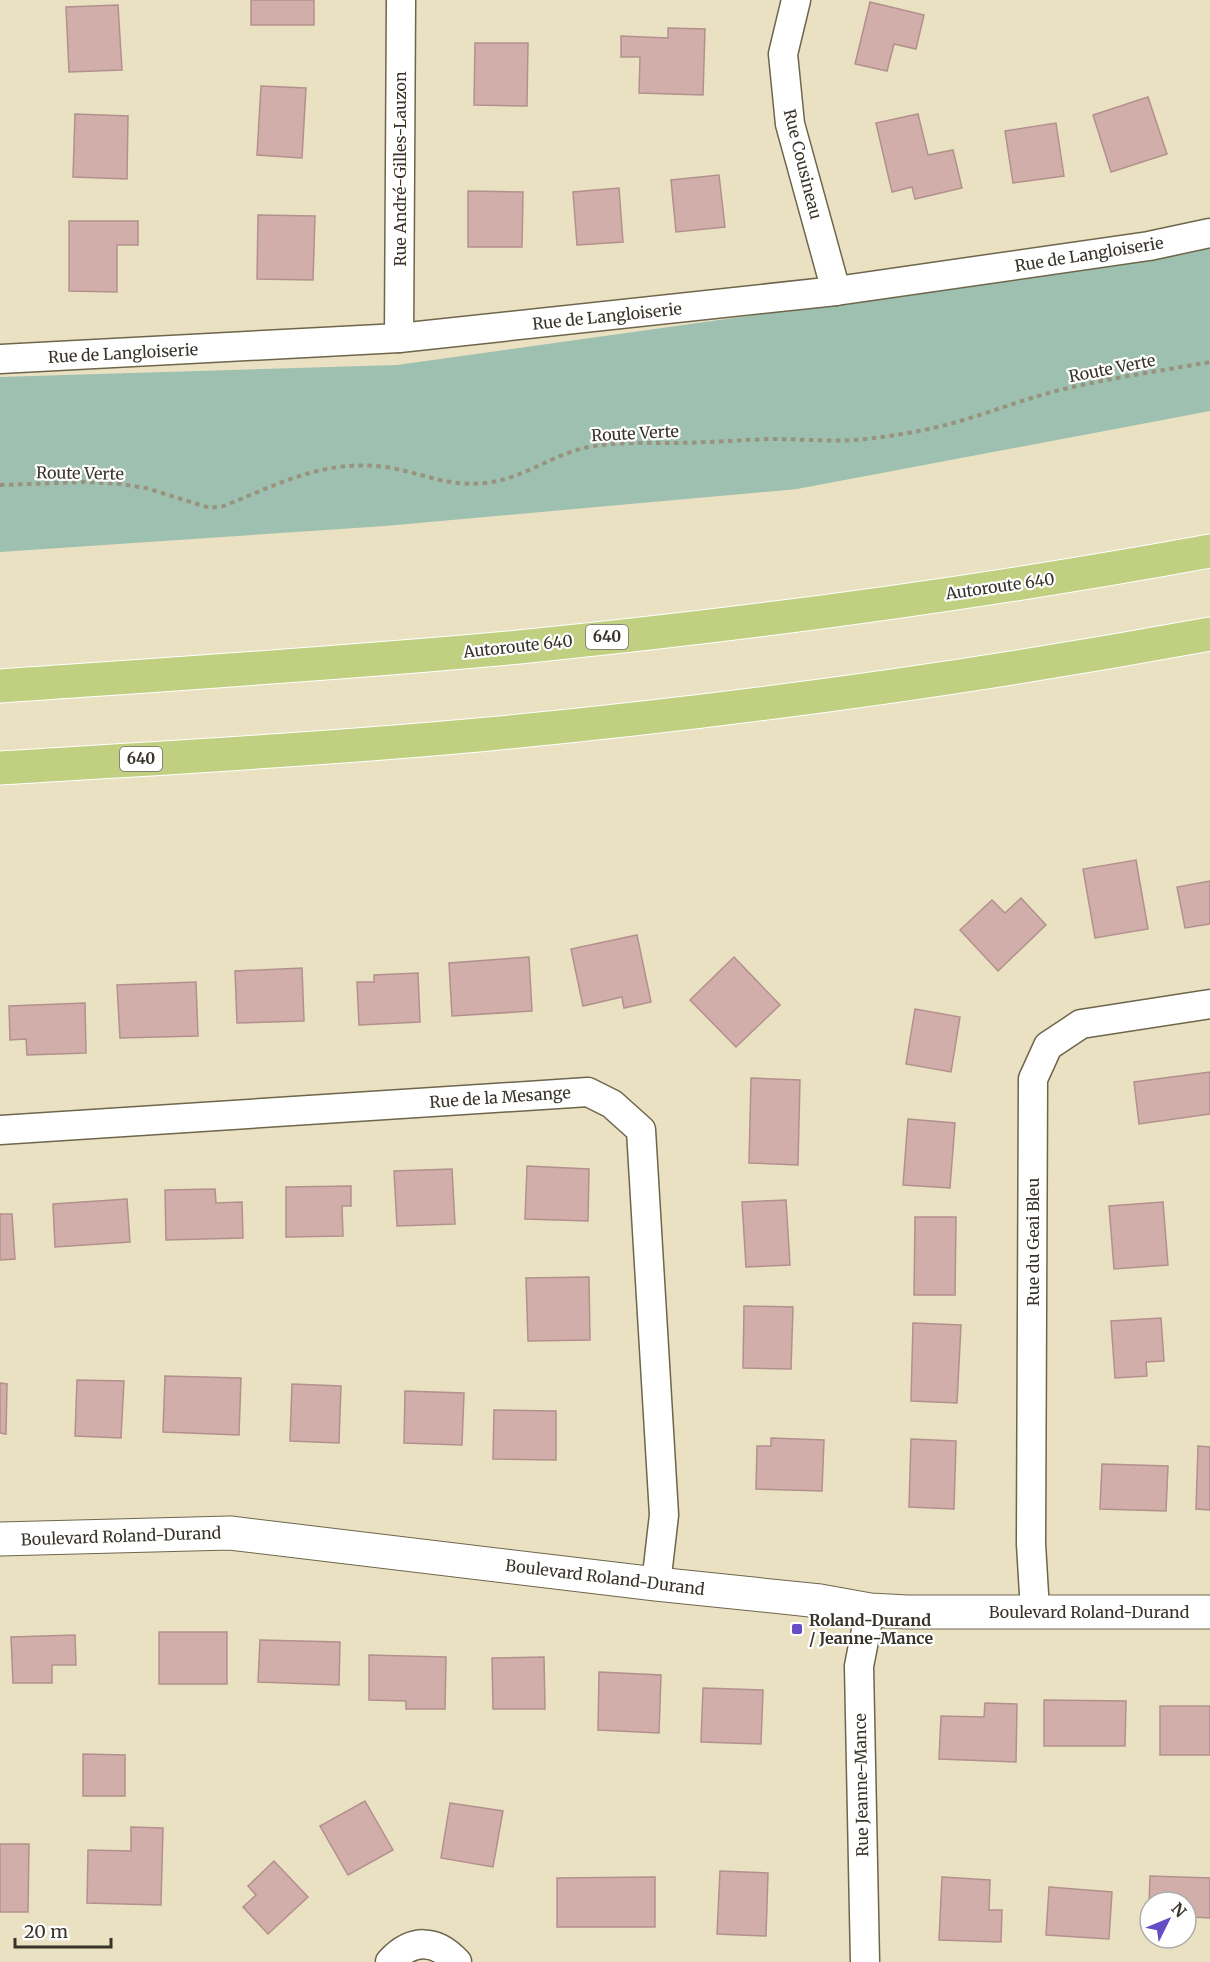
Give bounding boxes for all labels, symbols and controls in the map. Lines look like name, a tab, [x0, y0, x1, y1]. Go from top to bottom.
street label: Rue André-Gilles-Lauzon	[390, 71, 410, 267]
street label: Rue Cousineau	[780, 107, 826, 221]
street label: Rue de Langloiserie	[1013, 232, 1165, 276]
street label: Rue de Langloiserie	[531, 298, 683, 334]
street label: Rue de Langloiserie	[47, 339, 199, 367]
street label: Route Verte	[1067, 350, 1157, 386]
street label: Route Verte	[591, 421, 679, 445]
street label: Route Verte	[36, 462, 124, 484]
street label: Autoroute 640	[943, 568, 1056, 604]
road number: 640	[586, 625, 628, 649]
street label: Autoroute 640	[461, 630, 574, 662]
road number: 640	[120, 747, 162, 771]
street label: Rue de la Mesange	[429, 1082, 571, 1112]
street label: Rue du Geai Bleu	[1023, 1178, 1043, 1306]
street label: Boulevard Roland-Durand	[20, 1522, 222, 1549]
street label: Boulevard Roland-Durand	[504, 1555, 706, 1599]
street label: Boulevard Roland-Durand	[989, 1602, 1190, 1622]
place label: Roland-Durand / Jeanne-Mance	[809, 1610, 933, 1648]
marker: Roland-Durand / Jeanne-Mance	[790, 1622, 804, 1636]
street label: Rue Jeanne-Mance	[850, 1713, 872, 1857]
north arrow	[1138, 1890, 1198, 1950]
text: N	[1167, 1898, 1191, 1921]
scale bar	[15, 1911, 111, 1949]
text: 20 m	[24, 1920, 68, 1943]

